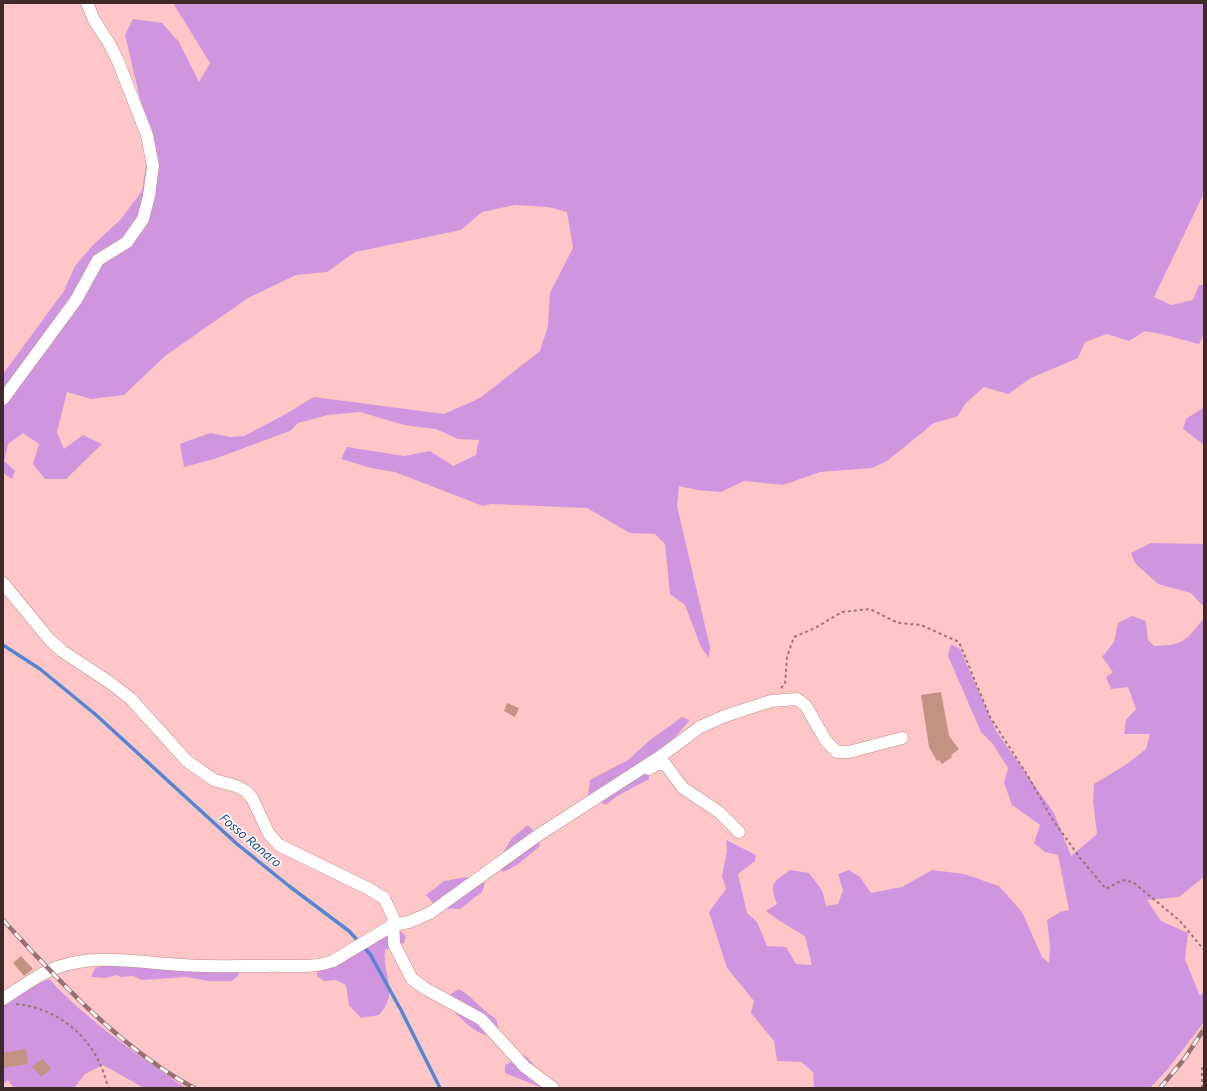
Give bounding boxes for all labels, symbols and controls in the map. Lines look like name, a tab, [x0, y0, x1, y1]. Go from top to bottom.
water label: Fosso Ranaro	[218, 810, 284, 870]

